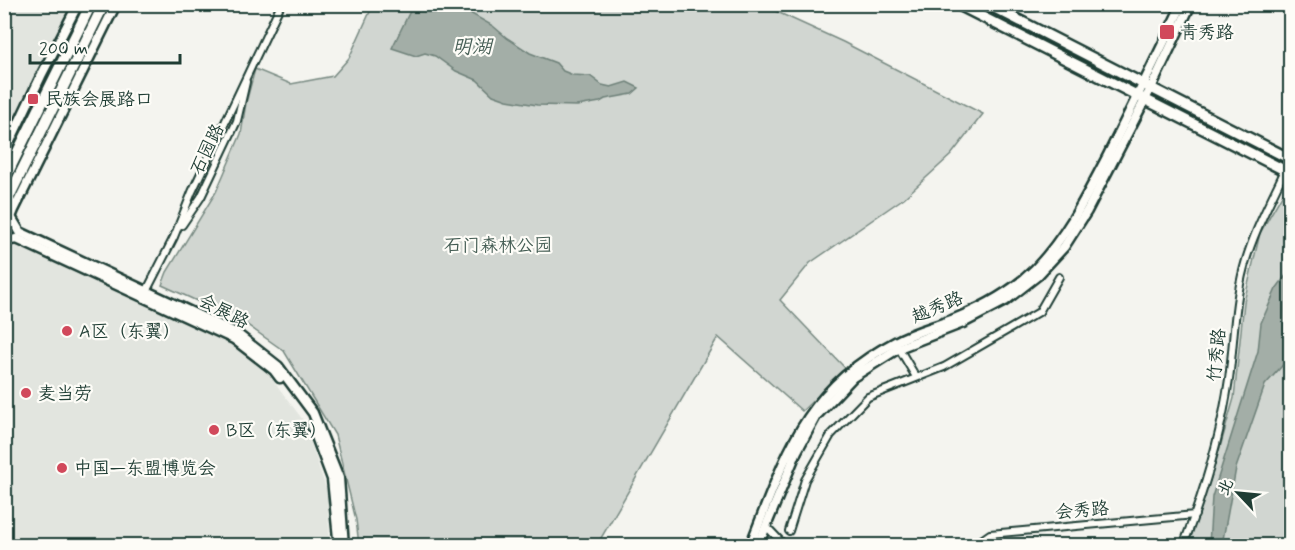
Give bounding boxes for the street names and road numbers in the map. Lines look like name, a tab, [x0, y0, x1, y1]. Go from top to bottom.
street label: 石园路	[185, 120, 231, 179]
street label: 越秀路	[908, 286, 967, 330]
street label: 会展路	[194, 289, 253, 335]
street label: 竹秀路	[1202, 327, 1232, 383]
street label: 会秀路	[1054, 497, 1110, 525]

